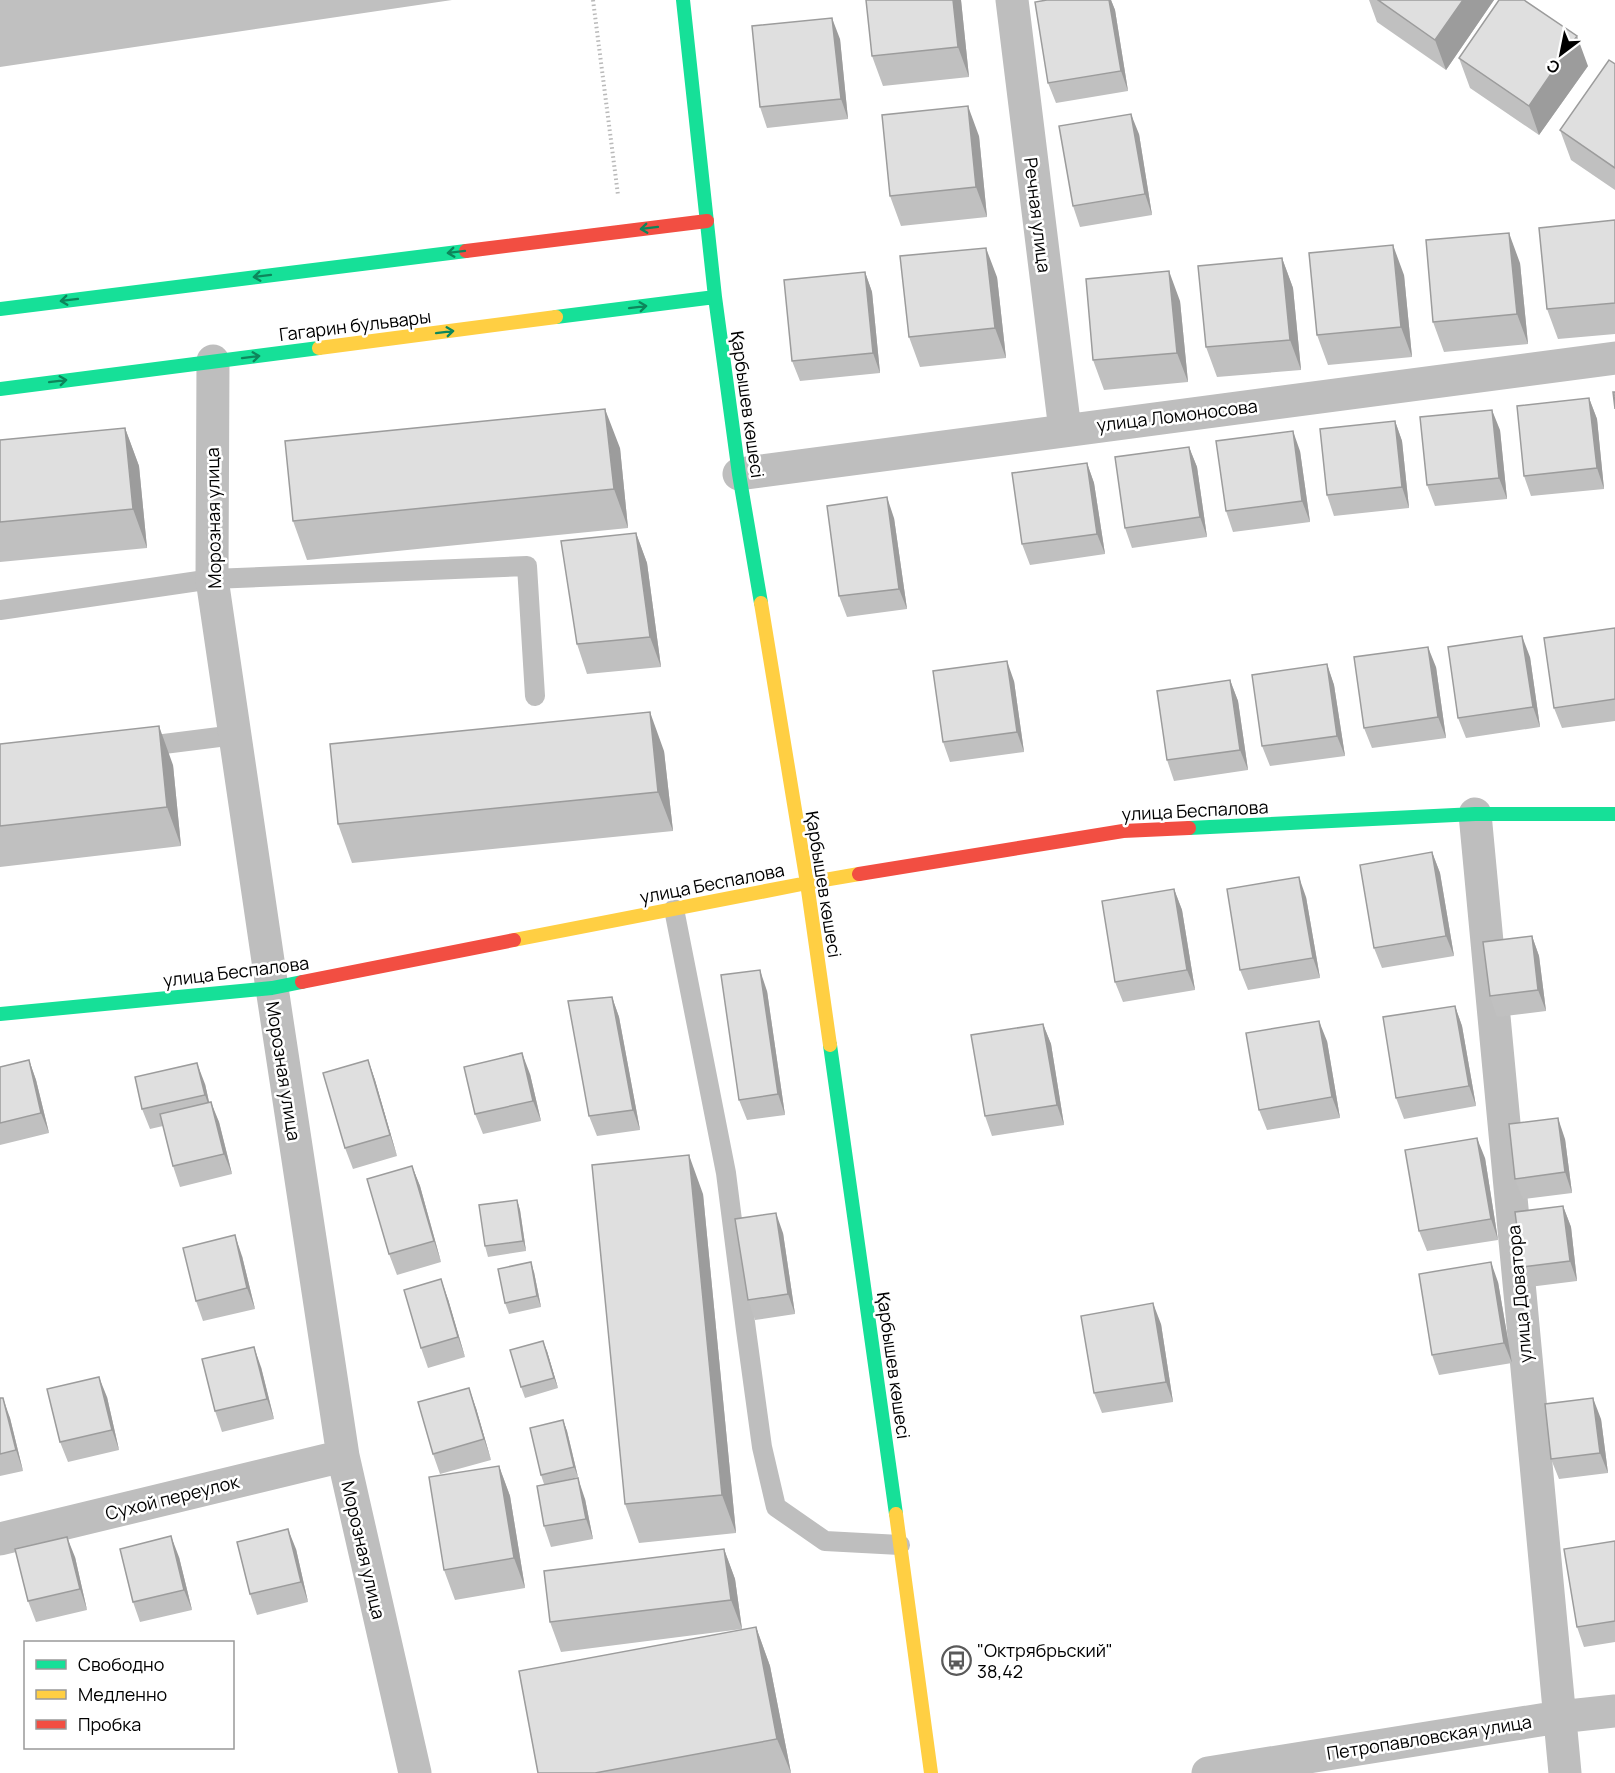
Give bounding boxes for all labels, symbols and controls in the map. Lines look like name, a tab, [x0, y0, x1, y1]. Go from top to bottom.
north arrow	[1531, 24, 1591, 84]
text: С	[1542, 54, 1564, 79]
street label: Речная улица	[1019, 156, 1057, 274]
one-way arrow	[640, 223, 660, 234]
one-way arrow	[446, 247, 466, 258]
one-way arrow	[253, 271, 273, 282]
one-way arrow	[59, 295, 79, 306]
one-way arrow	[628, 302, 648, 313]
street label: Гагарин бульвары	[278, 304, 432, 346]
one-way arrow	[434, 326, 454, 337]
street label: Қарбышев көшесі	[726, 329, 770, 479]
one-way arrow	[241, 351, 261, 362]
one-way arrow	[48, 376, 67, 387]
street label: улица Ломоносова	[1095, 393, 1259, 437]
street label: Морозная улица	[200, 447, 226, 589]
street label: улица Беспалова	[1121, 794, 1269, 826]
street label: Қарбышев көшесі	[801, 809, 847, 959]
street label: улица Беспалова	[638, 857, 786, 909]
street label: улица Беспалова	[162, 950, 310, 992]
street label: Морозная улица	[261, 999, 307, 1143]
street label: улица Доватора	[1501, 1224, 1537, 1364]
street label: Қарбышев көшесі	[872, 1290, 916, 1440]
street label: Сухой переулок	[103, 1469, 242, 1525]
street label: Морозная улица	[336, 1479, 392, 1621]
place label: "Октрябрьский" 38,42	[977, 1638, 1113, 1683]
legend	[24, 1641, 234, 1749]
bus stop icon: "Октрябрьский" 38,42	[940, 1644, 972, 1676]
text: Свободно	[78, 1652, 164, 1676]
text: Медленно	[78, 1682, 167, 1706]
street label: Петропавловская улица	[1325, 1709, 1533, 1765]
text: Пробка	[78, 1712, 141, 1736]

